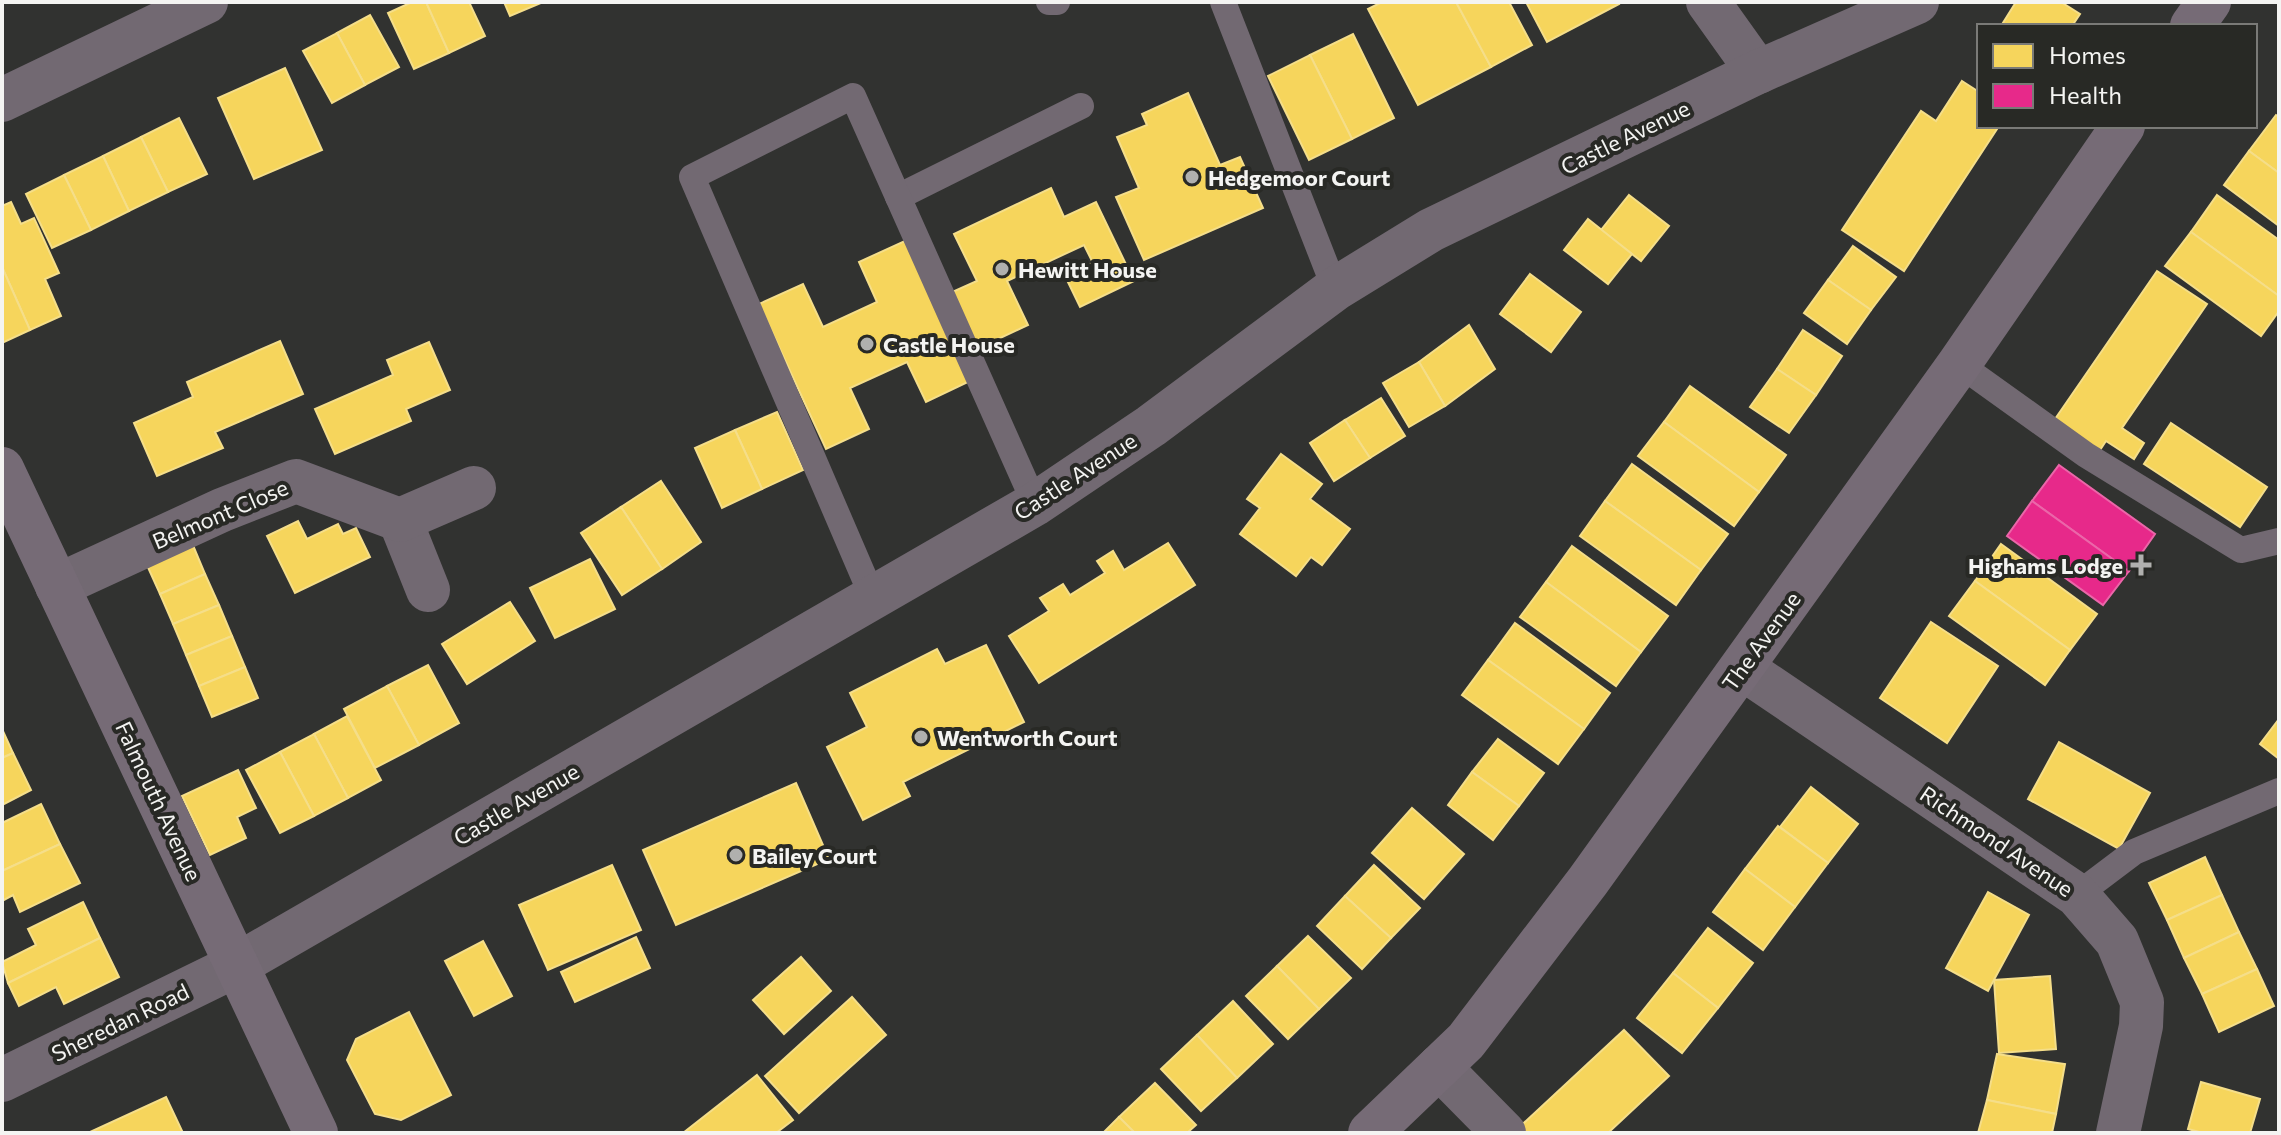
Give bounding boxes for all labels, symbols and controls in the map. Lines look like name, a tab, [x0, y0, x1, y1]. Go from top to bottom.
legend	[1977, 24, 2257, 128]
text: Homes	[2049, 40, 2126, 69]
text: Health	[2049, 80, 2122, 109]
street label: Castle Avenue	[1556, 94, 1694, 180]
place label: Hedgemoor Court	[1208, 164, 1390, 191]
marker: Hedgemoor Court	[1183, 168, 1201, 186]
place label: Hewitt House	[1018, 256, 1157, 283]
marker: Hewitt House	[993, 260, 1011, 278]
place label: Castle House	[883, 331, 1015, 358]
marker: Castle House	[858, 335, 876, 353]
street label: Castle Avenue	[1009, 426, 1141, 526]
street label: Belmont Close	[148, 473, 292, 555]
place label: Highams Lodge	[1968, 552, 2123, 579]
marker: Highams Lodge	[2130, 554, 2152, 576]
street label: The Avenue	[1716, 586, 1806, 696]
street label: Falmouth Avenue	[110, 717, 208, 885]
place label: Wentworth Court	[937, 724, 1117, 751]
marker: Wentworth Court	[912, 728, 930, 746]
street label: Castle Avenue	[448, 757, 584, 851]
street label: Richmond Avenue	[1915, 780, 2079, 902]
place label: Bailey Court	[752, 842, 877, 869]
marker: Bailey Court	[727, 846, 745, 864]
street label: Sheredan Road	[47, 977, 193, 1067]

